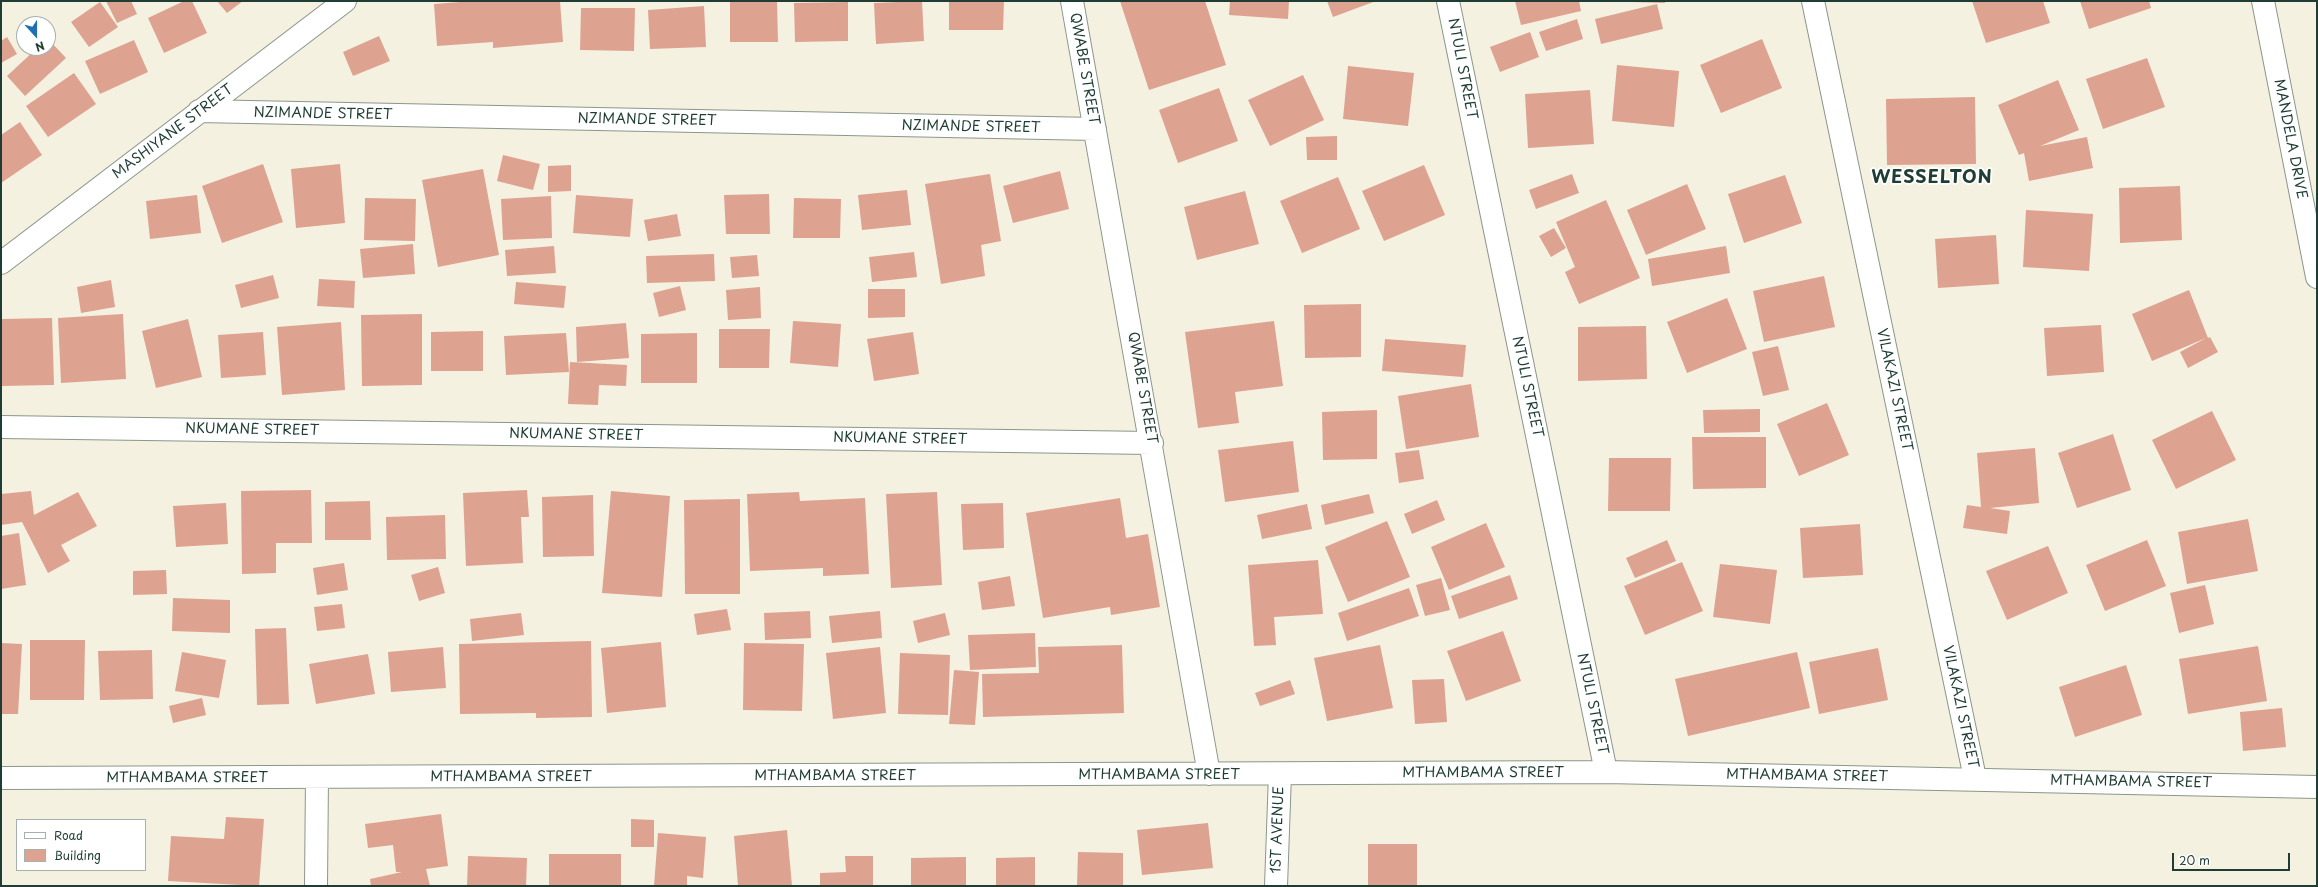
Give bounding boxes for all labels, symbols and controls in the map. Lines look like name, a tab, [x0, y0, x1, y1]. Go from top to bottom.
street label: QWABE STREET	[1066, 12, 1102, 126]
north arrow	[16, 16, 56, 56]
street label: NTULI STREET	[1444, 17, 1480, 121]
text: N	[33, 37, 47, 56]
street label: MANDELA DRIVE	[2270, 78, 2310, 200]
street label: MASHIYANE STREET	[109, 81, 237, 183]
street label: NZIMANDE STREET	[253, 104, 393, 124]
street label: NZIMANDE STREET	[577, 110, 717, 130]
street label: NZIMANDE STREET	[901, 117, 1041, 137]
district label: WESSELTON	[1870, 167, 1994, 189]
street label: VILAKAZI STREET	[1873, 327, 1915, 453]
street label: QWABE STREET	[1124, 331, 1160, 445]
street label: NTULI STREET	[1508, 335, 1546, 439]
street label: NKUMANE STREET	[185, 420, 319, 440]
street label: NKUMANE STREET	[509, 425, 643, 445]
street label: NKUMANE STREET	[833, 429, 967, 449]
street label: VILAKAZI STREET	[1939, 644, 1981, 770]
street label: NTULI STREET	[1573, 652, 1611, 756]
street label: MTHAMBAMA STREET	[1402, 765, 1564, 781]
street label: MTHAMBAMA STREET	[1726, 766, 1888, 786]
street label: MTHAMBAMA STREET	[1078, 767, 1240, 783]
street label: MTHAMBAMA STREET	[754, 768, 916, 784]
street label: MTHAMBAMA STREET	[430, 769, 592, 785]
street label: MTHAMBAMA STREET	[106, 770, 268, 786]
street label: MTHAMBAMA STREET	[2050, 772, 2212, 792]
street label: 1ST AVENUE	[1268, 786, 1288, 874]
legend	[16, 819, 146, 871]
text: Road	[54, 826, 83, 844]
scale bar	[2174, 845, 2292, 871]
text: Building	[54, 846, 101, 864]
text: 20 m	[2179, 851, 2210, 869]

